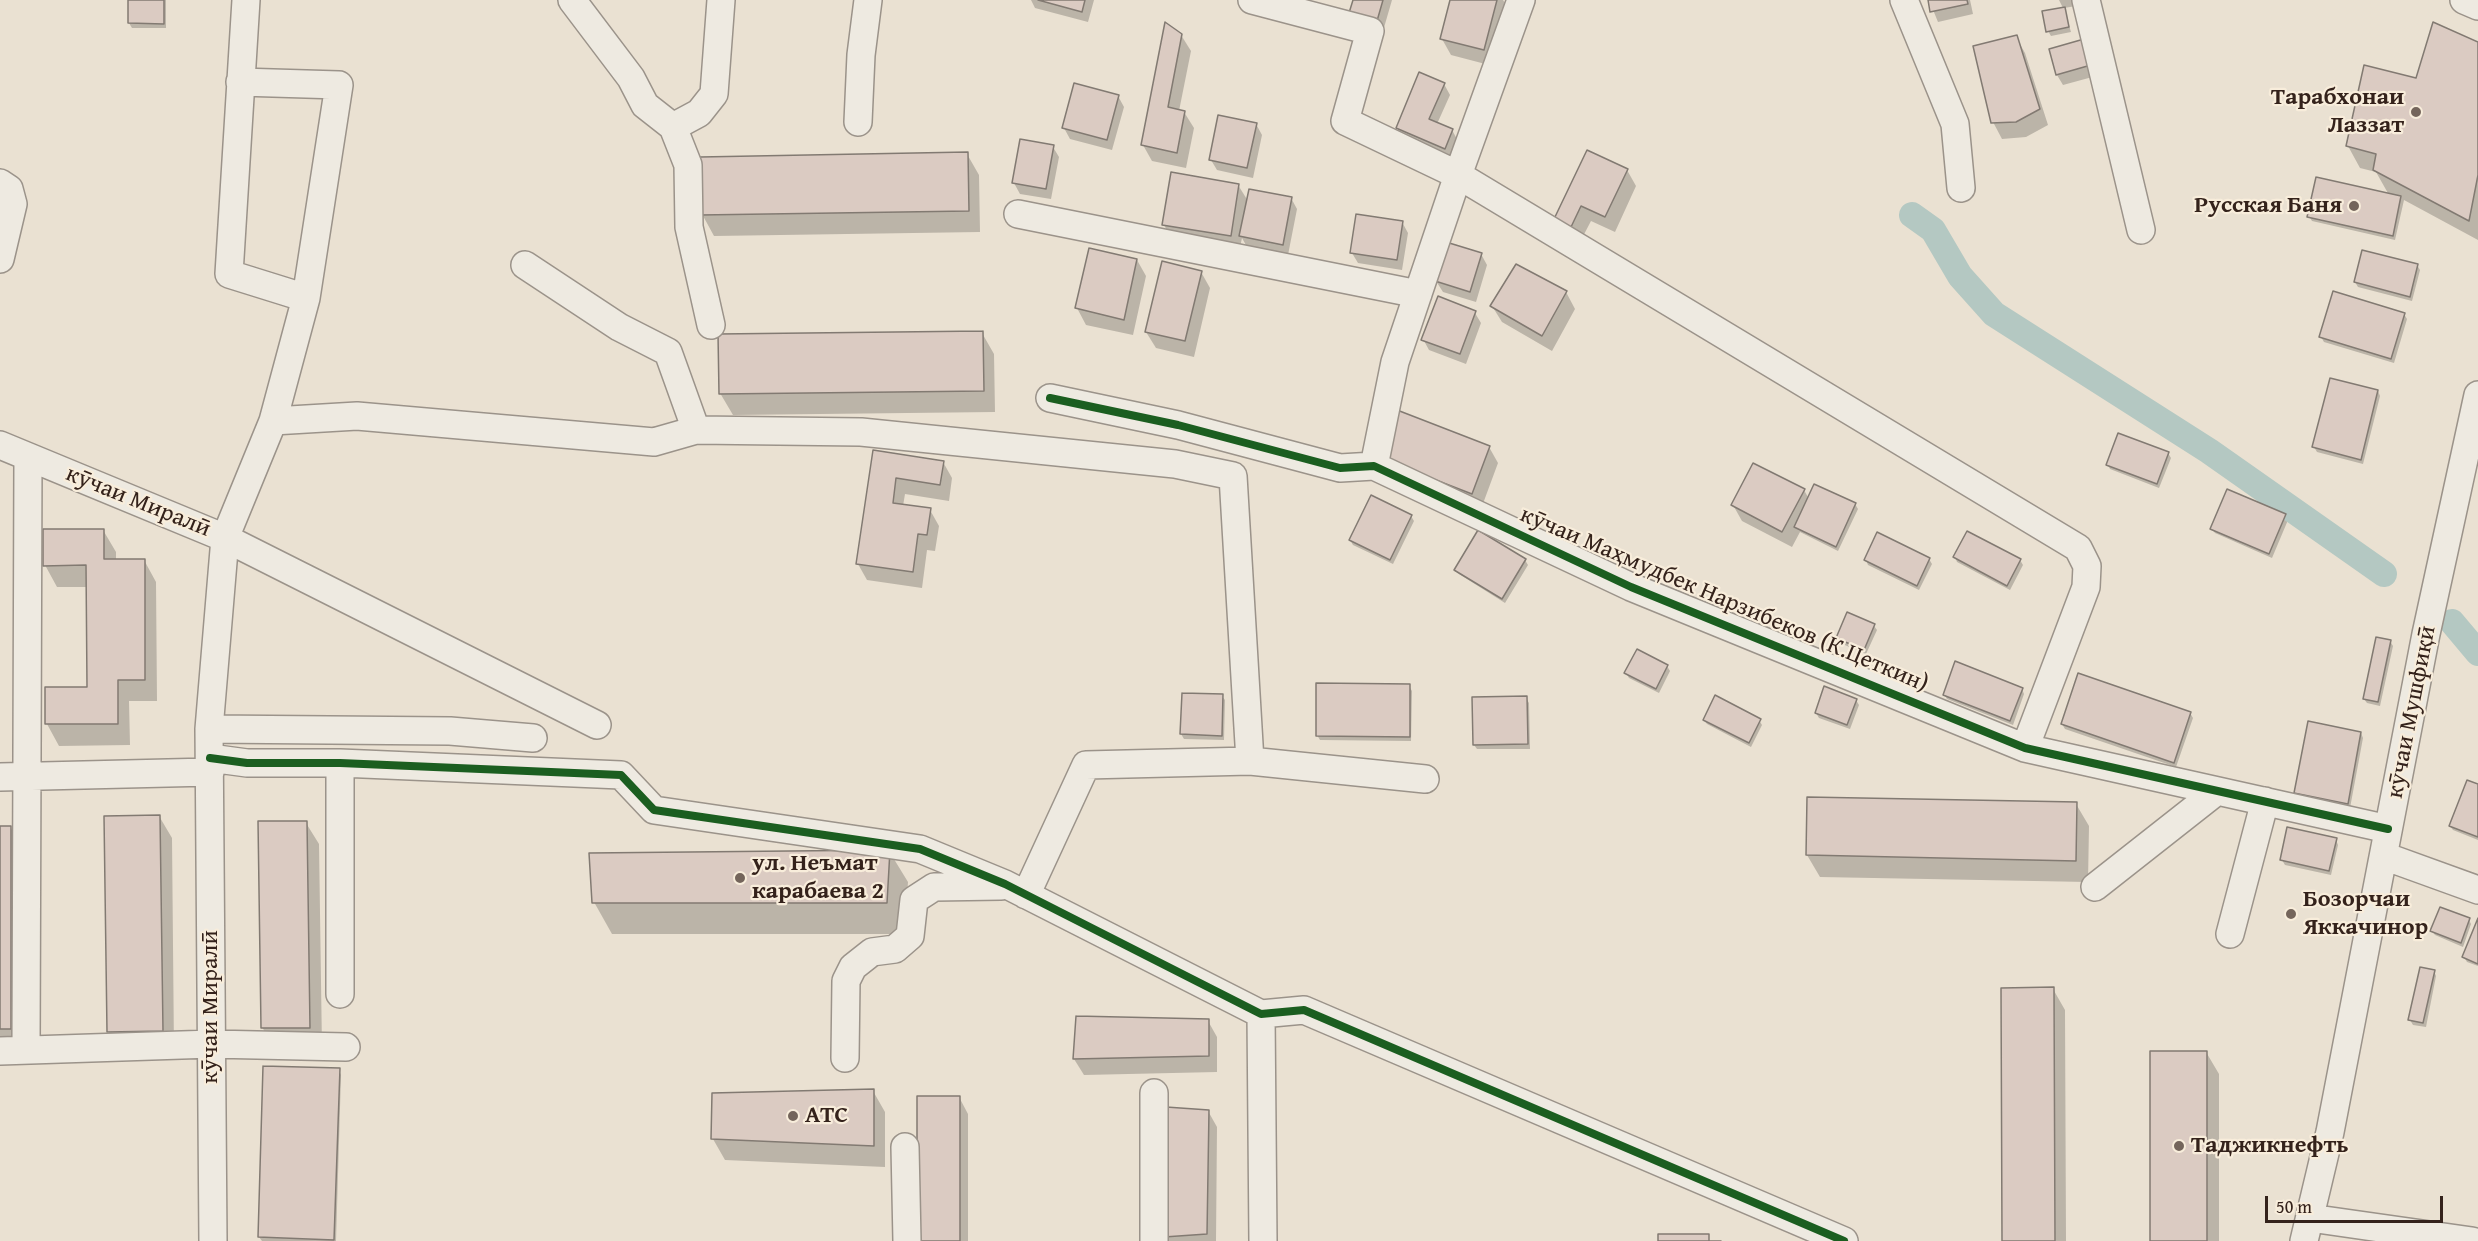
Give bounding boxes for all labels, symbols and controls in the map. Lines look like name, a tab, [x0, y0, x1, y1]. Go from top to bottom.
place label: Тарабхонаи Лаззат	[2271, 84, 2404, 140]
marker: Тарабхонаи Лаззат	[2409, 105, 2423, 119]
place label: Русская Баня	[2194, 192, 2342, 220]
marker: Русская Баня	[2347, 199, 2361, 213]
street label: кӯчаи Миралӣ	[61, 460, 215, 544]
street label: кӯчаи Маҳмудбек Нарзибеков (К.Цеткин)	[1516, 501, 1932, 699]
street label: кӯчаи Мушфиқӣ	[2381, 623, 2443, 801]
place label: ул. Неъмат карабаева 2	[752, 850, 884, 906]
marker: ул. Неъмат карабаева 2	[733, 871, 747, 885]
place label: Бозорчаи Яккачинор	[2303, 886, 2428, 942]
marker: Бозорчаи Яккачинор	[2284, 907, 2298, 921]
street label: кӯчаи Миралӣ	[197, 930, 225, 1084]
place label: АТС	[805, 1102, 848, 1130]
marker: АТС	[786, 1109, 800, 1123]
place label: Таджикнефть	[2191, 1132, 2349, 1160]
marker: Таджикнефть	[2172, 1139, 2186, 1153]
scale bar	[2268, 1184, 2446, 1222]
text: 50 m	[2276, 1193, 2312, 1220]

